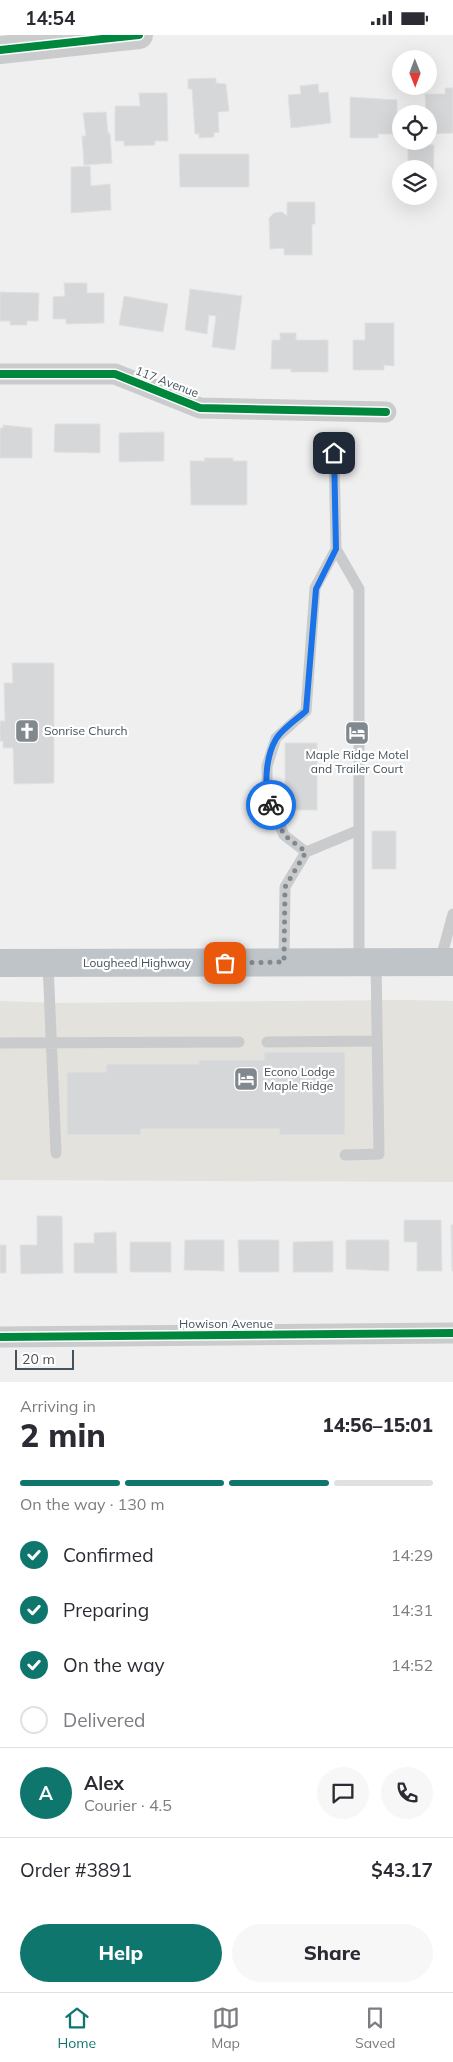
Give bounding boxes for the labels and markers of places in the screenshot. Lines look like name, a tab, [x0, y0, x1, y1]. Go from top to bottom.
pin	[313, 432, 355, 474]
church icon: Sonrise Church	[14, 718, 40, 744]
hotel icon: Maple Ridge Motel and Trailer Court	[344, 720, 370, 746]
place label: Sonrise Church	[44, 723, 128, 738]
place label: Maple Ridge Motel and Trailer Court	[305, 747, 409, 776]
pin	[204, 942, 246, 984]
place label: Econo Lodge Maple Ridge	[264, 1064, 335, 1093]
hotel icon: Econo Lodge Maple Ridge	[233, 1066, 259, 1092]

